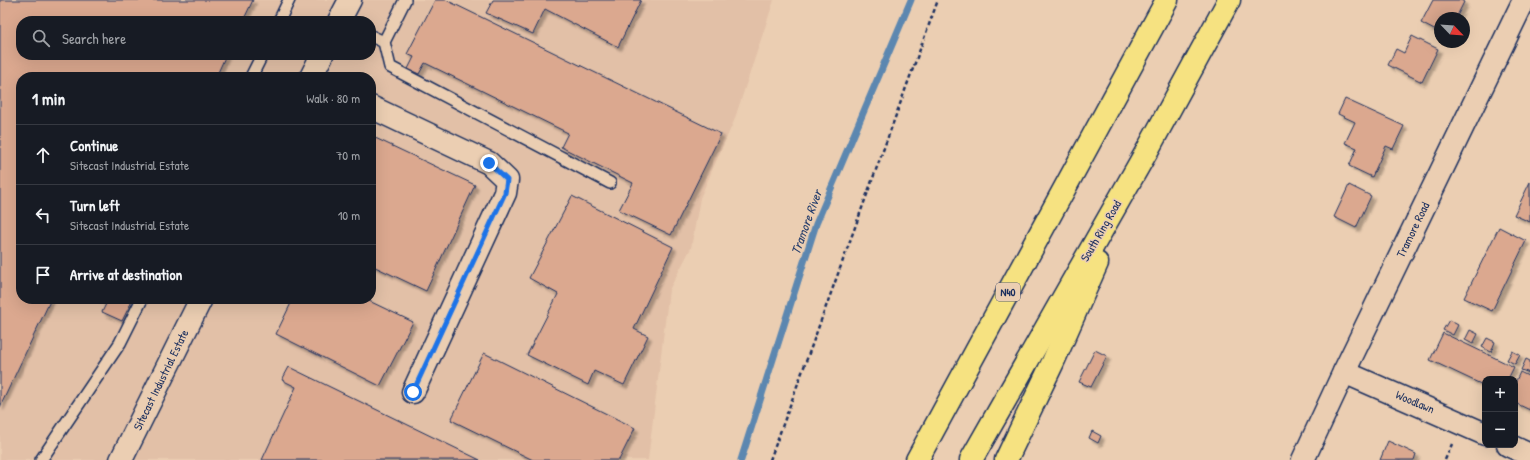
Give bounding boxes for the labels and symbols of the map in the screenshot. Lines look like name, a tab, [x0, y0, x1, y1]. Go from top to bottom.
north arrow	[1434, 12, 1470, 48]
route end	[480, 154, 498, 172]
water label: Tramore River	[786, 185, 827, 257]
street label: South Ring Road	[1076, 197, 1125, 265]
street label: Tramore Road	[1392, 199, 1433, 260]
road number: N40	[996, 283, 1020, 301]
street label: Sitecast Industrial Estate	[129, 326, 192, 433]
route start	[404, 383, 422, 401]
street label: Woodlawn	[1393, 386, 1437, 417]

